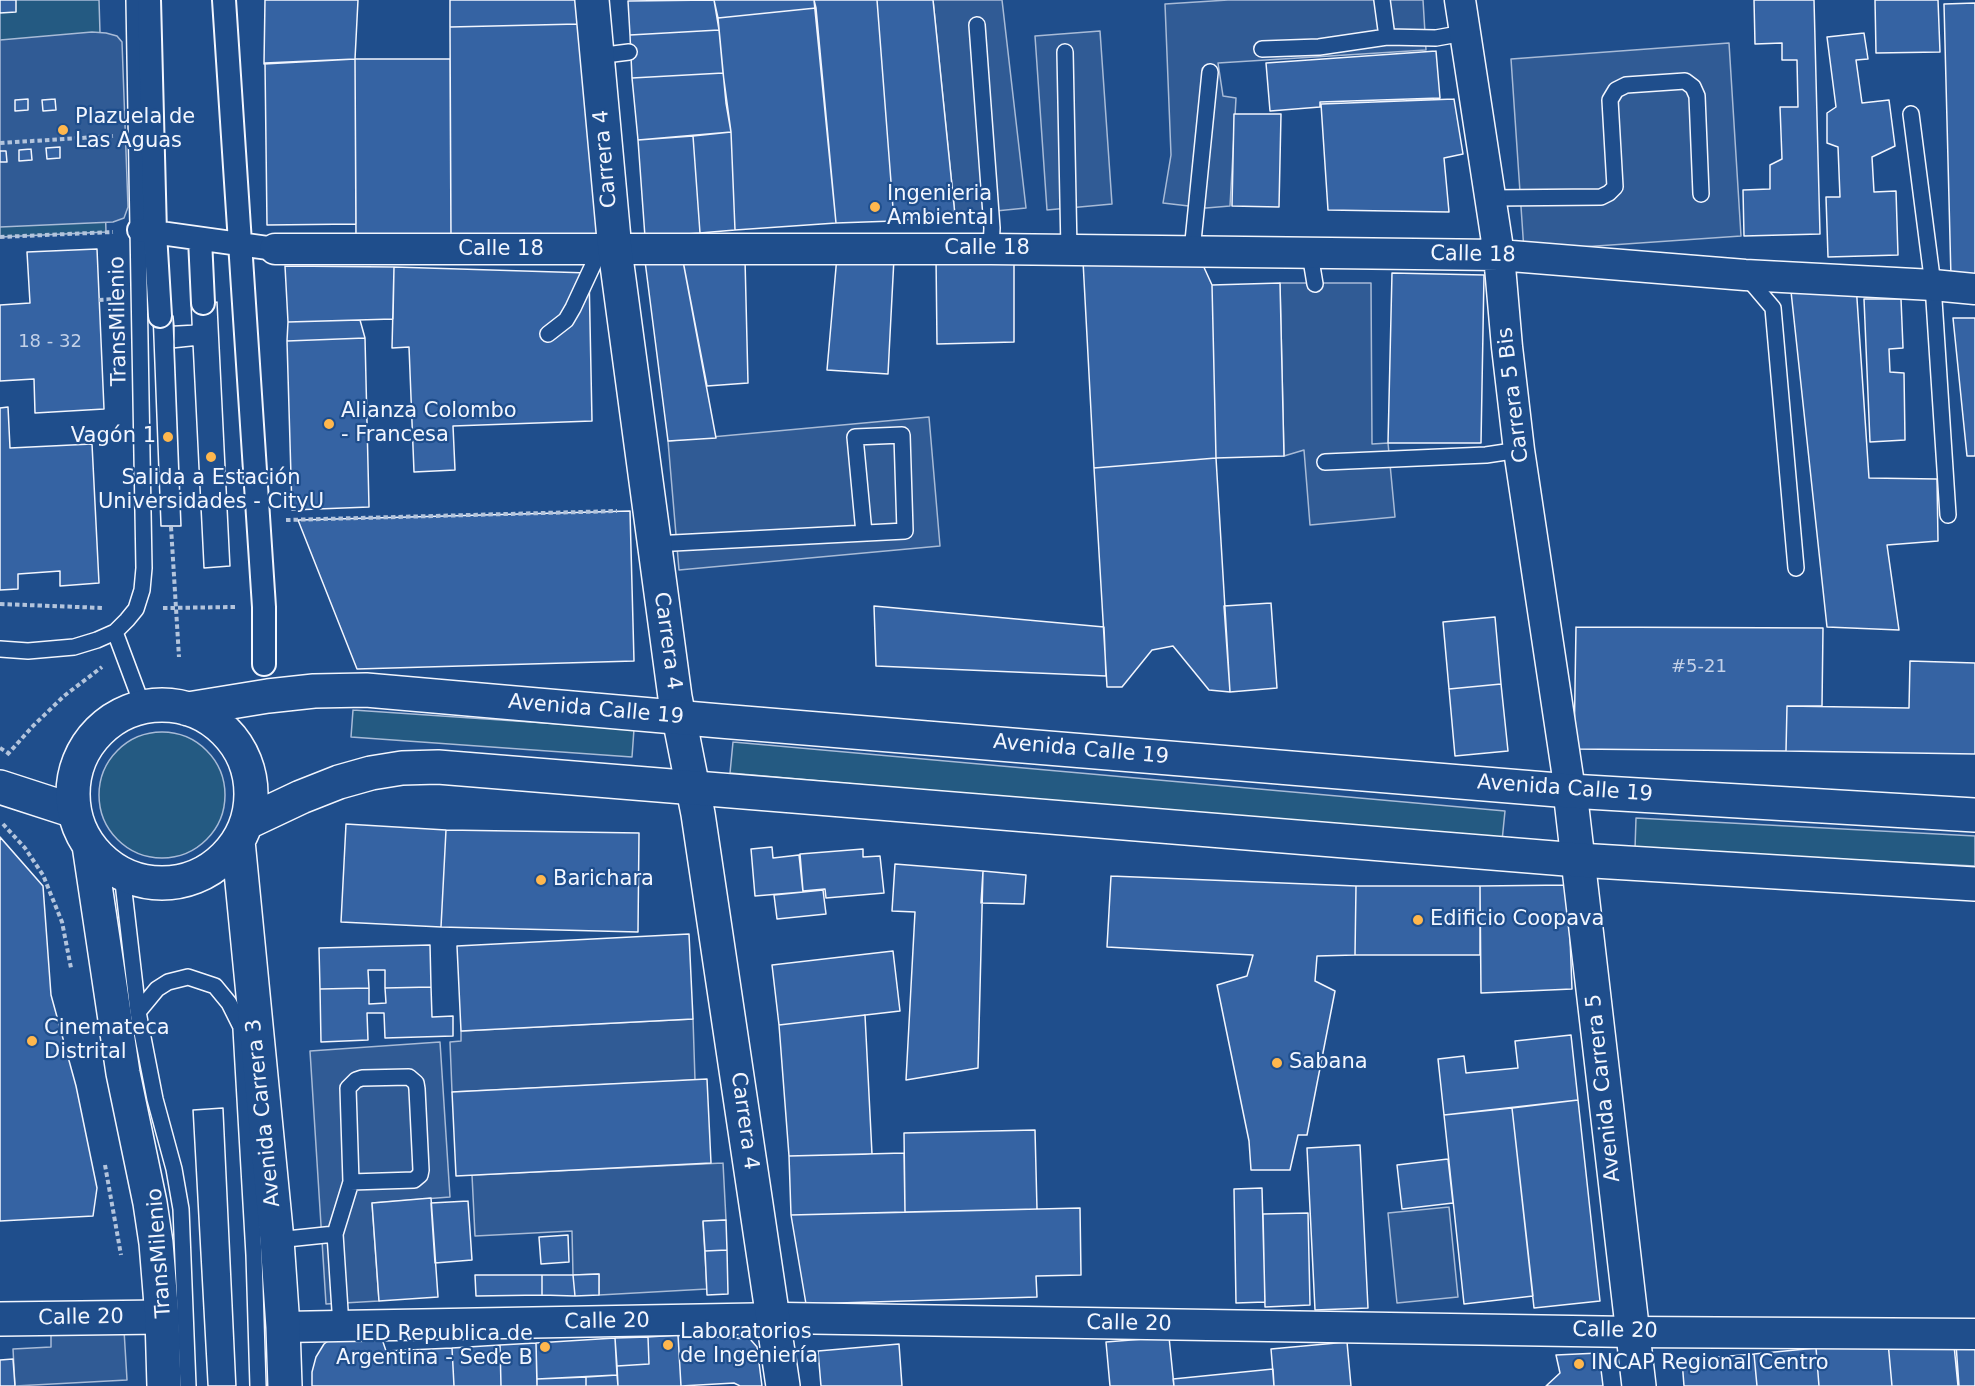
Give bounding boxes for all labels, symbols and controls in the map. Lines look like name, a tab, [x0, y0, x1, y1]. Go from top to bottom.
place label: Plazuela de Las Aguas	[75, 105, 195, 155]
street label: Carrera 4	[589, 109, 623, 209]
marker: Plazuela de Las Aguas	[56, 123, 70, 137]
place label: Ingenieria Ambiental	[887, 182, 994, 232]
marker: Ingenieria Ambiental	[868, 200, 882, 214]
street label: Calle 18	[944, 236, 1030, 262]
street label: Calle 18	[458, 237, 544, 263]
street label: Calle 18	[1430, 242, 1516, 268]
street label: TransMilenio	[105, 256, 133, 386]
street label: Carrera 5 Bis	[1493, 326, 1535, 464]
house number: 18 - 32	[18, 331, 82, 353]
place label: Alianza Colombo - Francesa	[341, 399, 517, 449]
marker: Alianza Colombo - Francesa	[322, 417, 336, 431]
place label: Vagón 1	[71, 424, 156, 450]
marker: Vagón 1	[161, 430, 175, 444]
marker: Salida a Estación Universidades - CityU	[204, 450, 218, 464]
place label: Salida a Estación Universidades - CityU	[98, 466, 324, 516]
street label: Carrera 4	[648, 591, 686, 691]
house number: #5-21	[1671, 656, 1727, 678]
street label: Avenida Calle 19	[507, 690, 685, 730]
street label: Avenida Calle 19	[992, 730, 1170, 770]
street label: Avenida Calle 19	[1476, 770, 1654, 808]
place label: Barichara	[553, 867, 654, 893]
marker: Barichara	[534, 873, 548, 887]
place label: Edificio Coopava	[1430, 907, 1604, 933]
marker: Edificio Coopava	[1411, 913, 1425, 927]
street label: Avenida Carrera 5	[1582, 993, 1626, 1183]
place label: Cinemateca Distrital	[44, 1016, 170, 1066]
street label: Avenida Carrera 3	[242, 1018, 286, 1208]
marker: Cinemateca Distrital	[25, 1034, 39, 1048]
place label: Sabana	[1289, 1050, 1368, 1076]
marker: Sabana	[1270, 1056, 1284, 1070]
street label: Carrera 4	[725, 1071, 763, 1171]
street label: TransMilenio	[143, 1187, 177, 1319]
street label: Calle 20	[38, 1305, 124, 1331]
street label: Calle 20	[564, 1309, 650, 1335]
street label: Calle 20	[1086, 1311, 1172, 1337]
street label: Calle 20	[1572, 1318, 1658, 1344]
place label: Laboratorios de Ingeniería	[680, 1320, 818, 1370]
place label: IED Republica de Argentina - Sede B	[336, 1322, 533, 1372]
marker: Laboratorios de Ingeniería	[661, 1338, 675, 1352]
marker: IED Republica de Argentina - Sede B	[538, 1340, 552, 1354]
place label: INCAP Regional Centro	[1591, 1351, 1829, 1377]
marker: INCAP Regional Centro	[1572, 1357, 1586, 1371]

